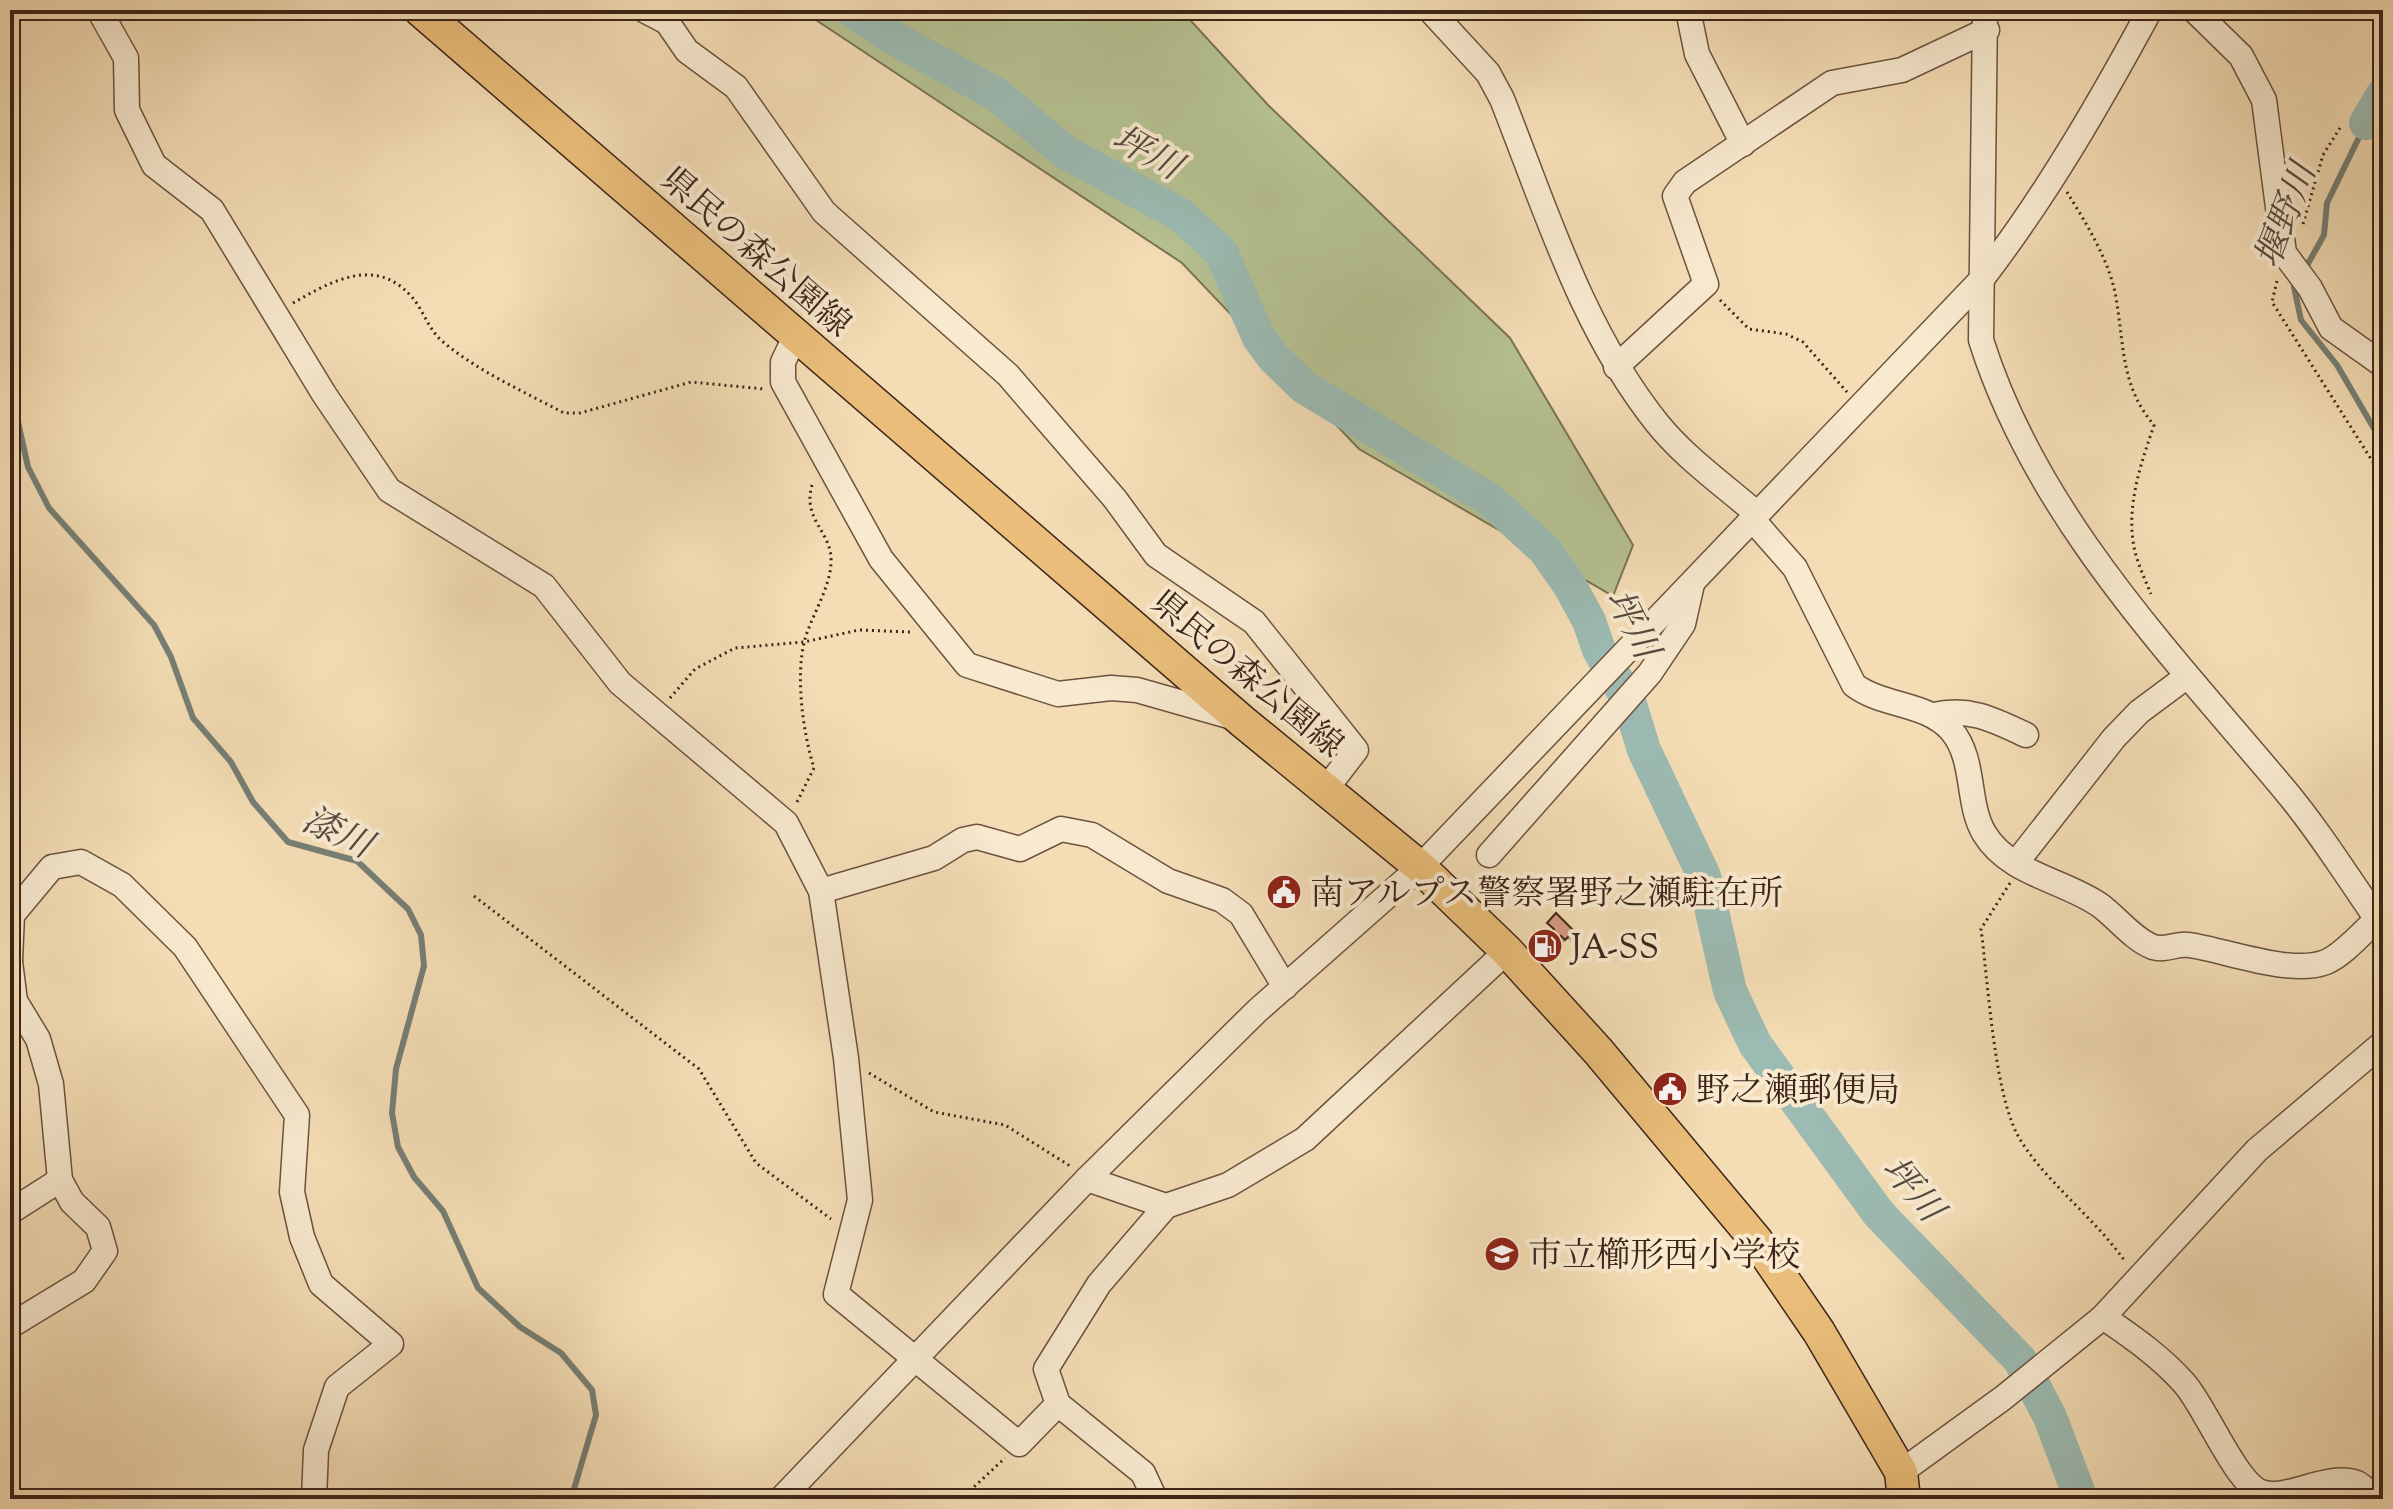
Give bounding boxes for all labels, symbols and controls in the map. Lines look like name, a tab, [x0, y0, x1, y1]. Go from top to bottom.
water label: 坪川	[1102, 114, 1194, 197]
water label: 堰野川	[2244, 153, 2333, 276]
street label: 県民の森公園線	[649, 157, 861, 350]
street label: 県民の森公園線	[1139, 580, 1353, 771]
water label: 坪川	[1591, 581, 1672, 672]
water label: 漆川	[293, 796, 384, 875]
place label: 南アルプス警察署野之瀬駐在所	[1310, 871, 1783, 920]
public building icon: 南アルプス警察署野之瀬駐在所	[1265, 873, 1303, 911]
place label: JA-SS	[1569, 925, 1659, 974]
fuel station icon: JA-SS	[1526, 927, 1564, 965]
place label: 野之瀬郵便局	[1696, 1068, 1900, 1117]
public building icon: 野之瀬郵便局	[1651, 1070, 1689, 1108]
water label: 坪川	[1868, 1146, 1957, 1238]
place label: 市立櫛形西小学校	[1528, 1233, 1800, 1282]
school or university icon: 市立櫛形西小学校	[1483, 1235, 1521, 1273]

